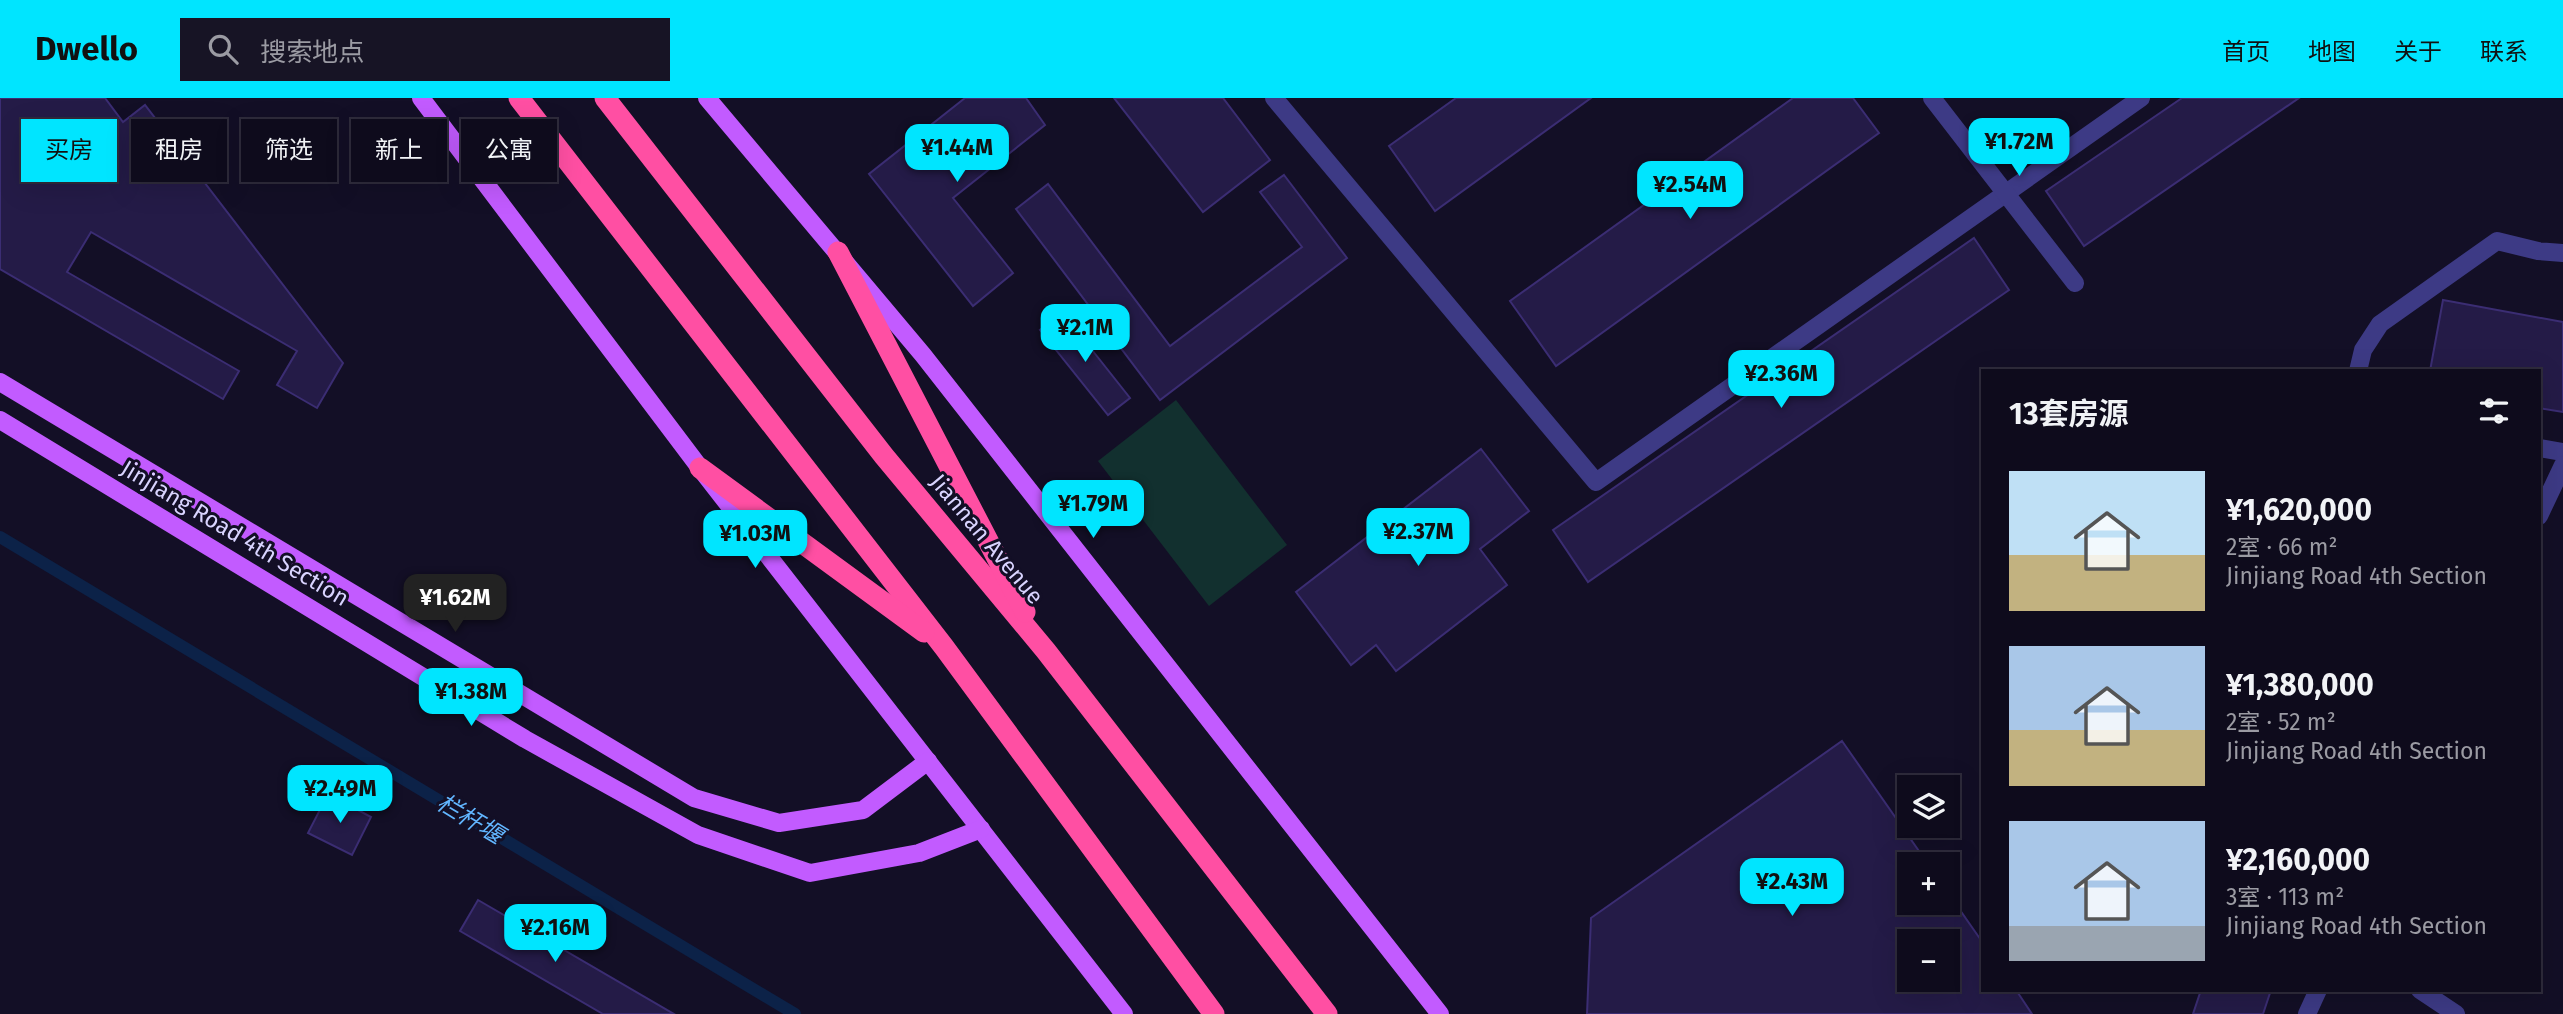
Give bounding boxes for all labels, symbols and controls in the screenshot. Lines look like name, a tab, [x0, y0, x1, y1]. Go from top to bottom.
search box	[180, 18, 670, 81]
text: Dwello	[35, 29, 138, 69]
icon: search	[204, 30, 242, 68]
text: 搜索地点	[260, 37, 364, 68]
text: 首页	[2222, 38, 2270, 66]
text: 地图	[2308, 38, 2356, 66]
text: 关于	[2394, 38, 2442, 66]
text: 联系	[2480, 38, 2528, 66]
pin: ¥1.72M	[1962, 118, 2076, 178]
chip: 买房	[21, 119, 117, 182]
chip: 租房	[131, 119, 227, 182]
chip: 筛选	[241, 119, 337, 182]
chip: 新上	[351, 119, 447, 182]
chip: 公寓	[461, 119, 557, 182]
pin: ¥1.44M	[900, 125, 1014, 184]
text: ¥1.72M	[1984, 127, 2054, 155]
text: ¥1.44M	[921, 133, 993, 161]
pin: ¥2.54M	[1633, 162, 1747, 221]
text: ¥2.54M	[1653, 170, 1727, 198]
pin: ¥2.1M	[1036, 304, 1134, 364]
text: ¥2.1M	[1057, 313, 1113, 341]
pin: ¥2.36M	[1724, 350, 1838, 410]
text: ¥2.36M	[1744, 359, 1818, 387]
icon: filters	[2475, 392, 2513, 430]
text: 13套房源	[2009, 396, 2129, 432]
street label: Jinjiang Road 4th Section	[116, 454, 354, 612]
street label: Jiannan Avenue	[924, 468, 1050, 610]
pin: ¥1.79M	[1036, 480, 1150, 540]
text: ¥1.79M	[1058, 489, 1128, 517]
text: ¥1,620,000	[2226, 492, 2372, 528]
icon: home	[2065, 499, 2149, 583]
pin: ¥2.37M	[1361, 508, 1475, 568]
pin: ¥1.03M	[698, 510, 812, 570]
text: ¥2.37M	[1382, 517, 1454, 545]
text: ¥1.03M	[719, 519, 791, 547]
text: 2室 · 66 m²	[2226, 533, 2338, 561]
text: Jinjiang Road 4th Section	[2226, 562, 2487, 590]
pin: ¥1.62M	[398, 574, 512, 634]
text: ¥1.62M	[420, 583, 490, 611]
text: ¥1,380,000	[2226, 667, 2374, 703]
pin: ¥1.38M	[414, 668, 528, 728]
icon: home	[2065, 674, 2149, 758]
text: ¥1.38M	[435, 677, 507, 705]
text: 2室 · 52 m²	[2226, 708, 2336, 736]
text: Jinjiang Road 4th Section	[2226, 737, 2487, 765]
pin: ¥2.49M	[283, 766, 397, 825]
text: ¥2.49M	[303, 774, 377, 802]
map controls	[1897, 775, 1960, 992]
button: layers	[1897, 775, 1960, 838]
water label: 栏杆堰	[432, 788, 511, 852]
text: ¥2,160,000	[2226, 842, 2370, 878]
icon: home	[2065, 849, 2149, 933]
button: +	[1897, 852, 1960, 915]
pin: ¥2.43M	[1735, 858, 1849, 918]
text: ¥2.43M	[1756, 867, 1828, 895]
text: 3室 · 113 m²	[2226, 883, 2344, 911]
pin: ¥2.16M	[498, 904, 612, 964]
text: Jinjiang Road 4th Section	[2226, 912, 2487, 940]
text: ¥2.16M	[520, 913, 590, 941]
button: −	[1897, 929, 1960, 992]

